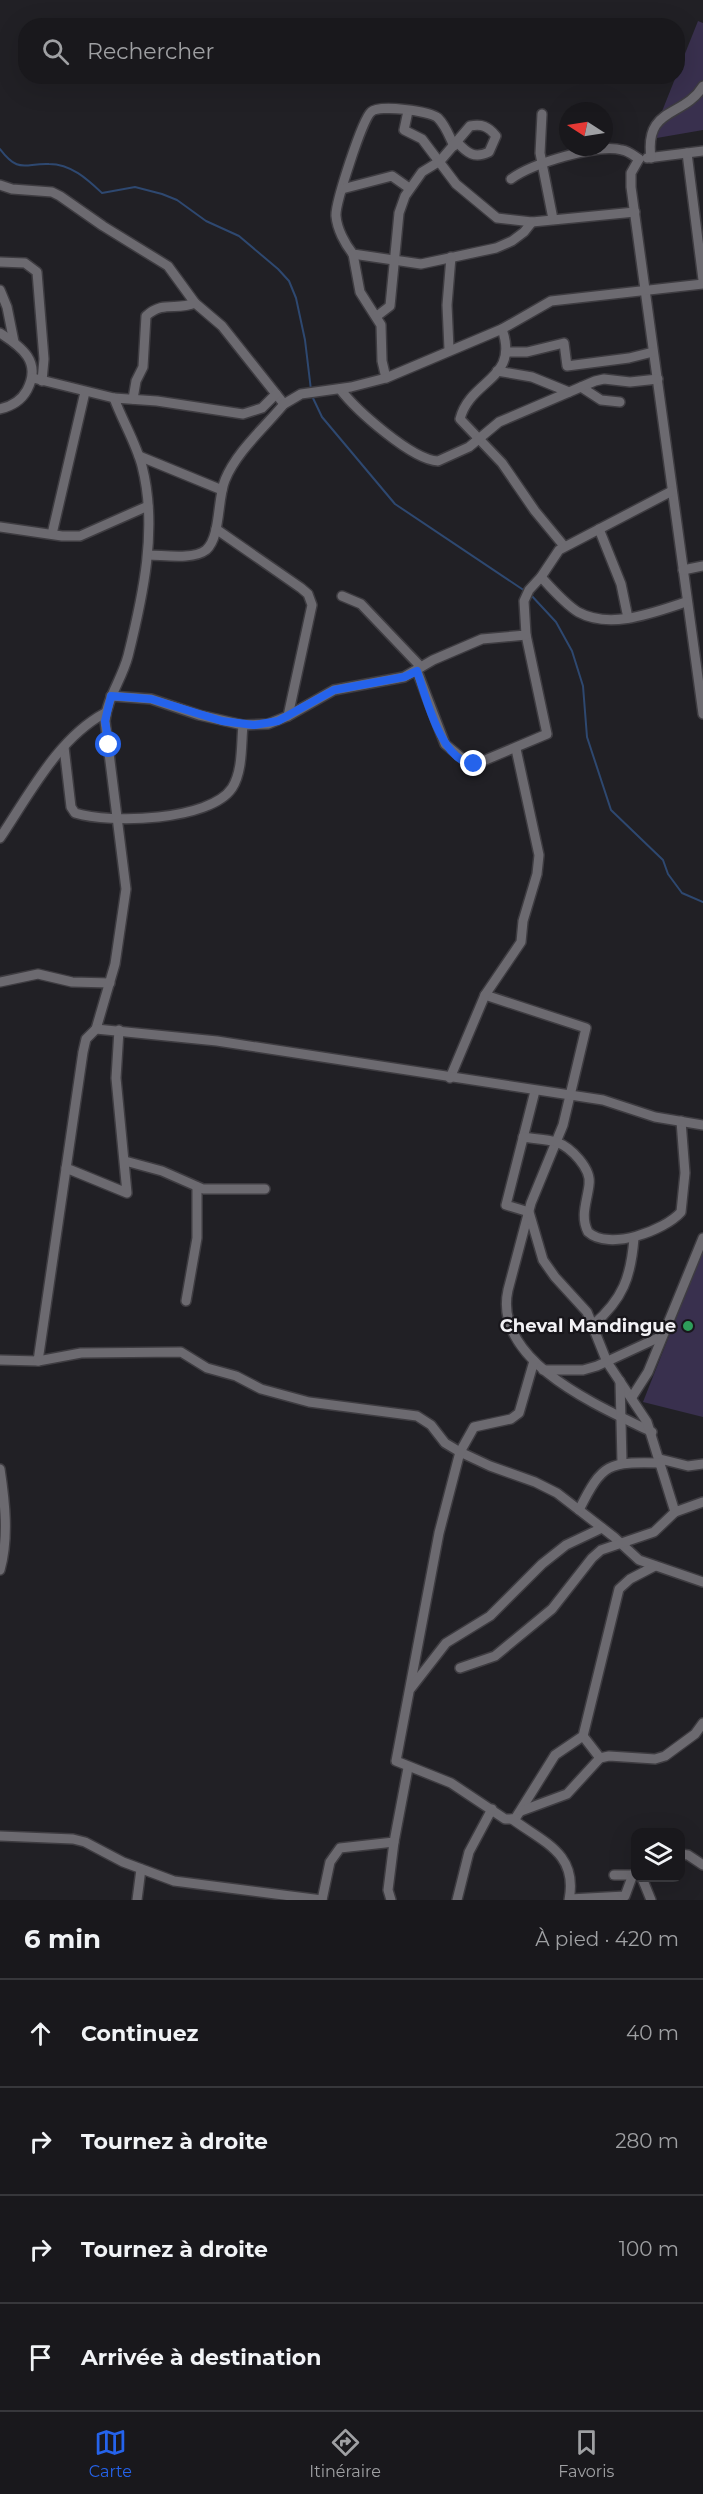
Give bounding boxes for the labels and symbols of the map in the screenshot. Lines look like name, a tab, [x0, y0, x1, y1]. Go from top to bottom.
north arrow	[559, 102, 613, 156]
route start	[95, 731, 121, 757]
route end	[460, 750, 486, 776]
place label: Cheval Mandingue	[500, 1315, 676, 1337]
marker: Cheval Mandingue	[681, 1319, 695, 1333]

